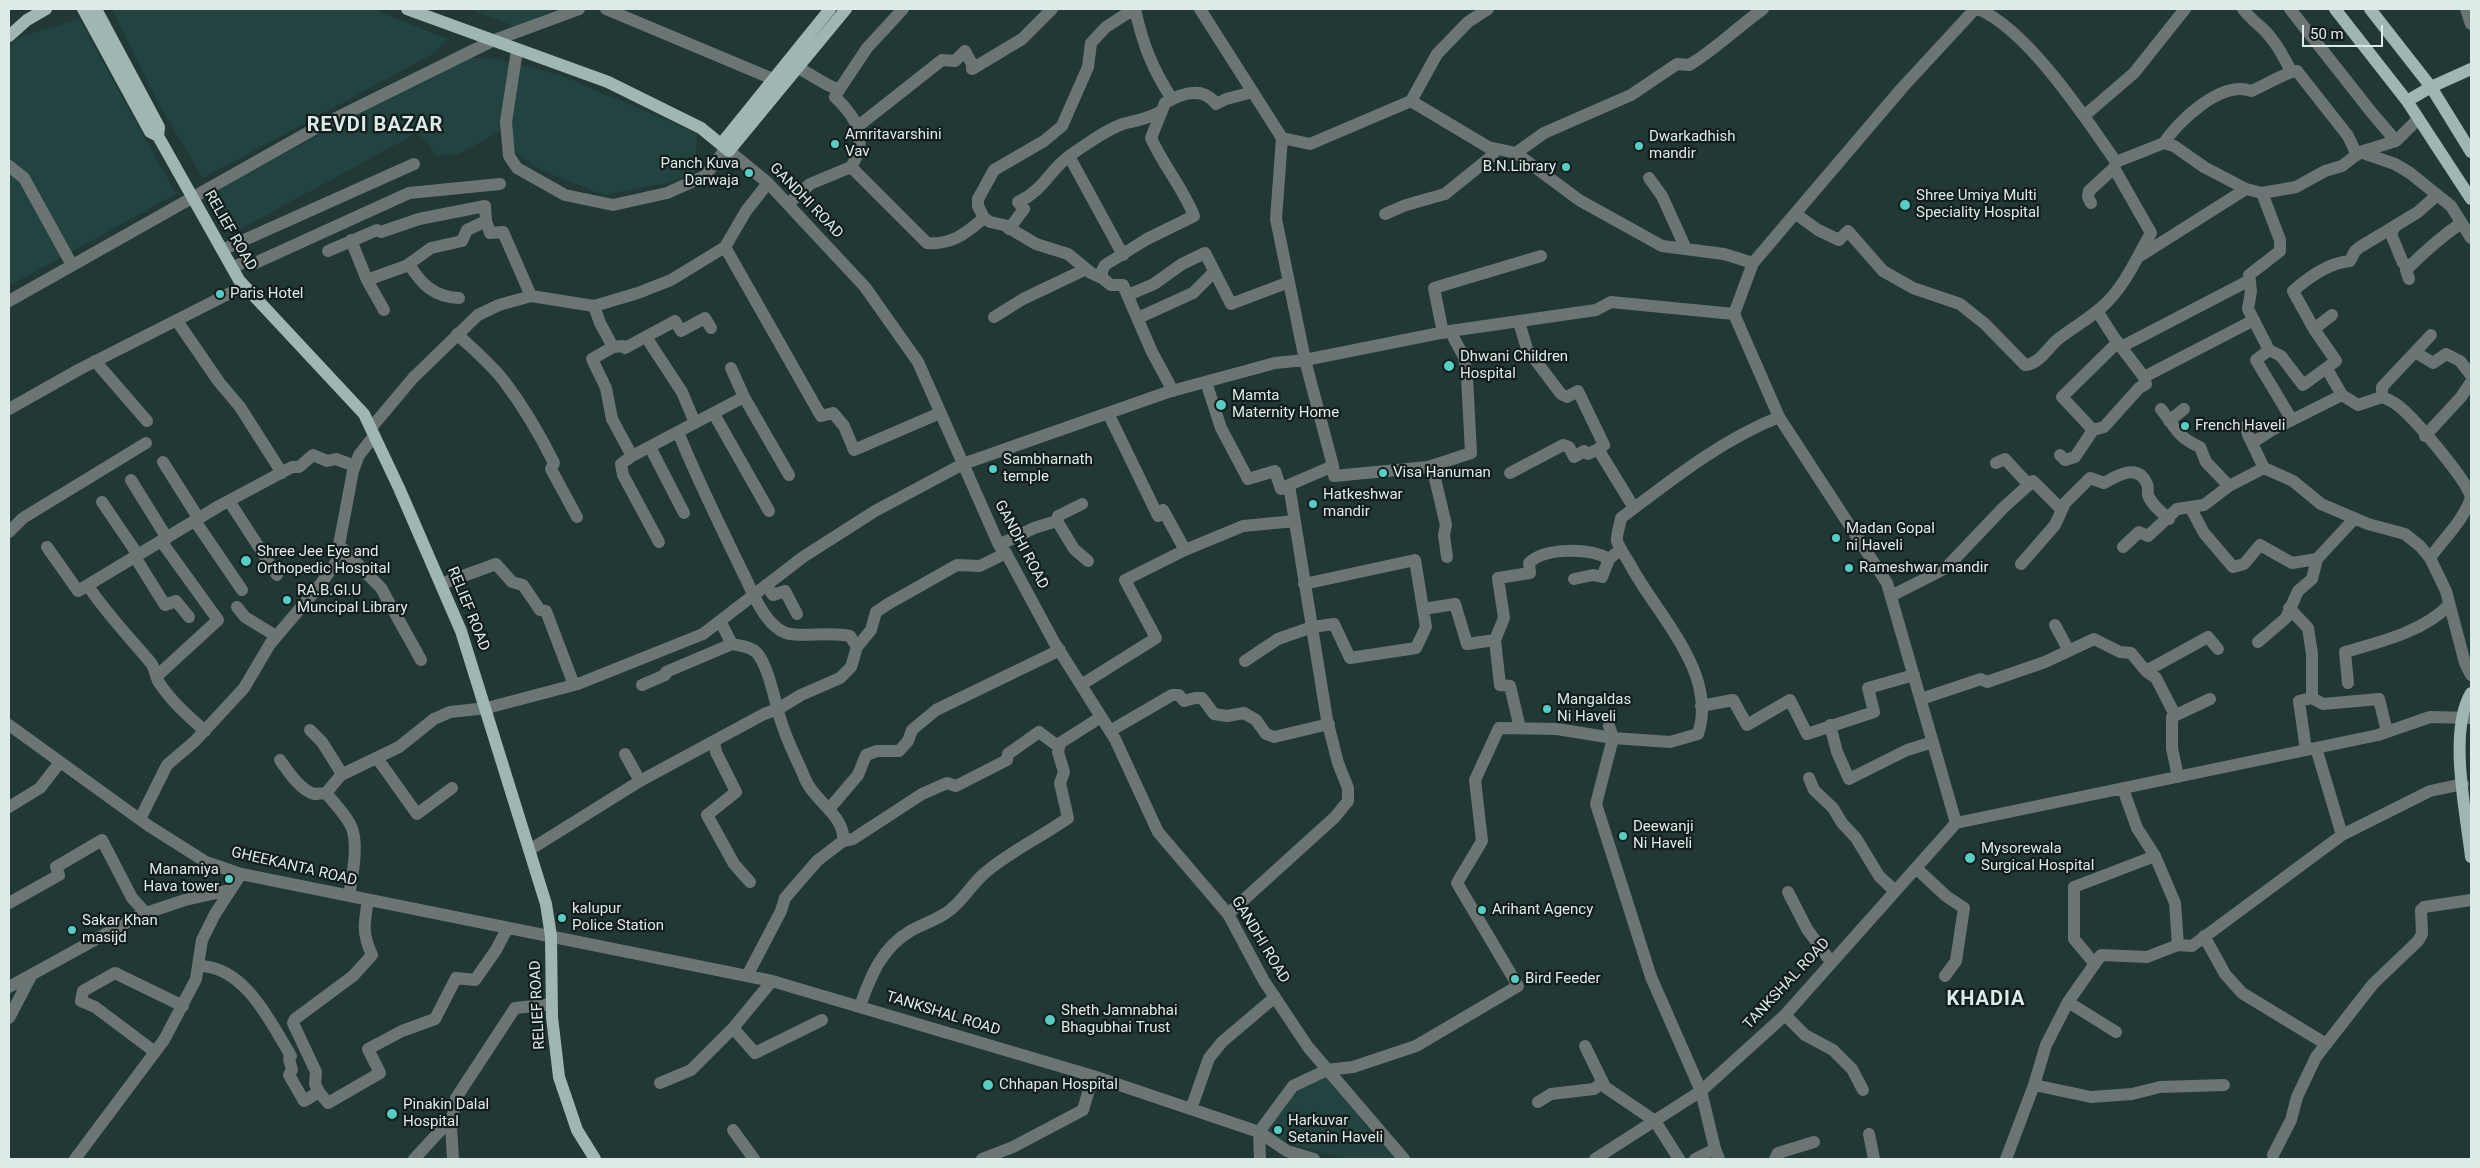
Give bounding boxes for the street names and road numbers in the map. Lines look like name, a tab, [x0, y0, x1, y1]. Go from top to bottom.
street label: GANDHI ROAD	[765, 159, 847, 243]
street label: RELIEF ROAD	[200, 188, 260, 274]
street label: GANDHI ROAD	[990, 497, 1052, 593]
street label: RELIEF ROAD	[443, 564, 493, 654]
street label: GHEEKANTA ROAD	[229, 844, 359, 890]
street label: GANDHI ROAD	[1227, 893, 1293, 987]
street label: TANKSHAL ROAD	[1740, 934, 1834, 1034]
street label: RELIEF ROAD	[527, 960, 549, 1050]
street label: TANKSHAL ROAD	[884, 988, 1002, 1040]

